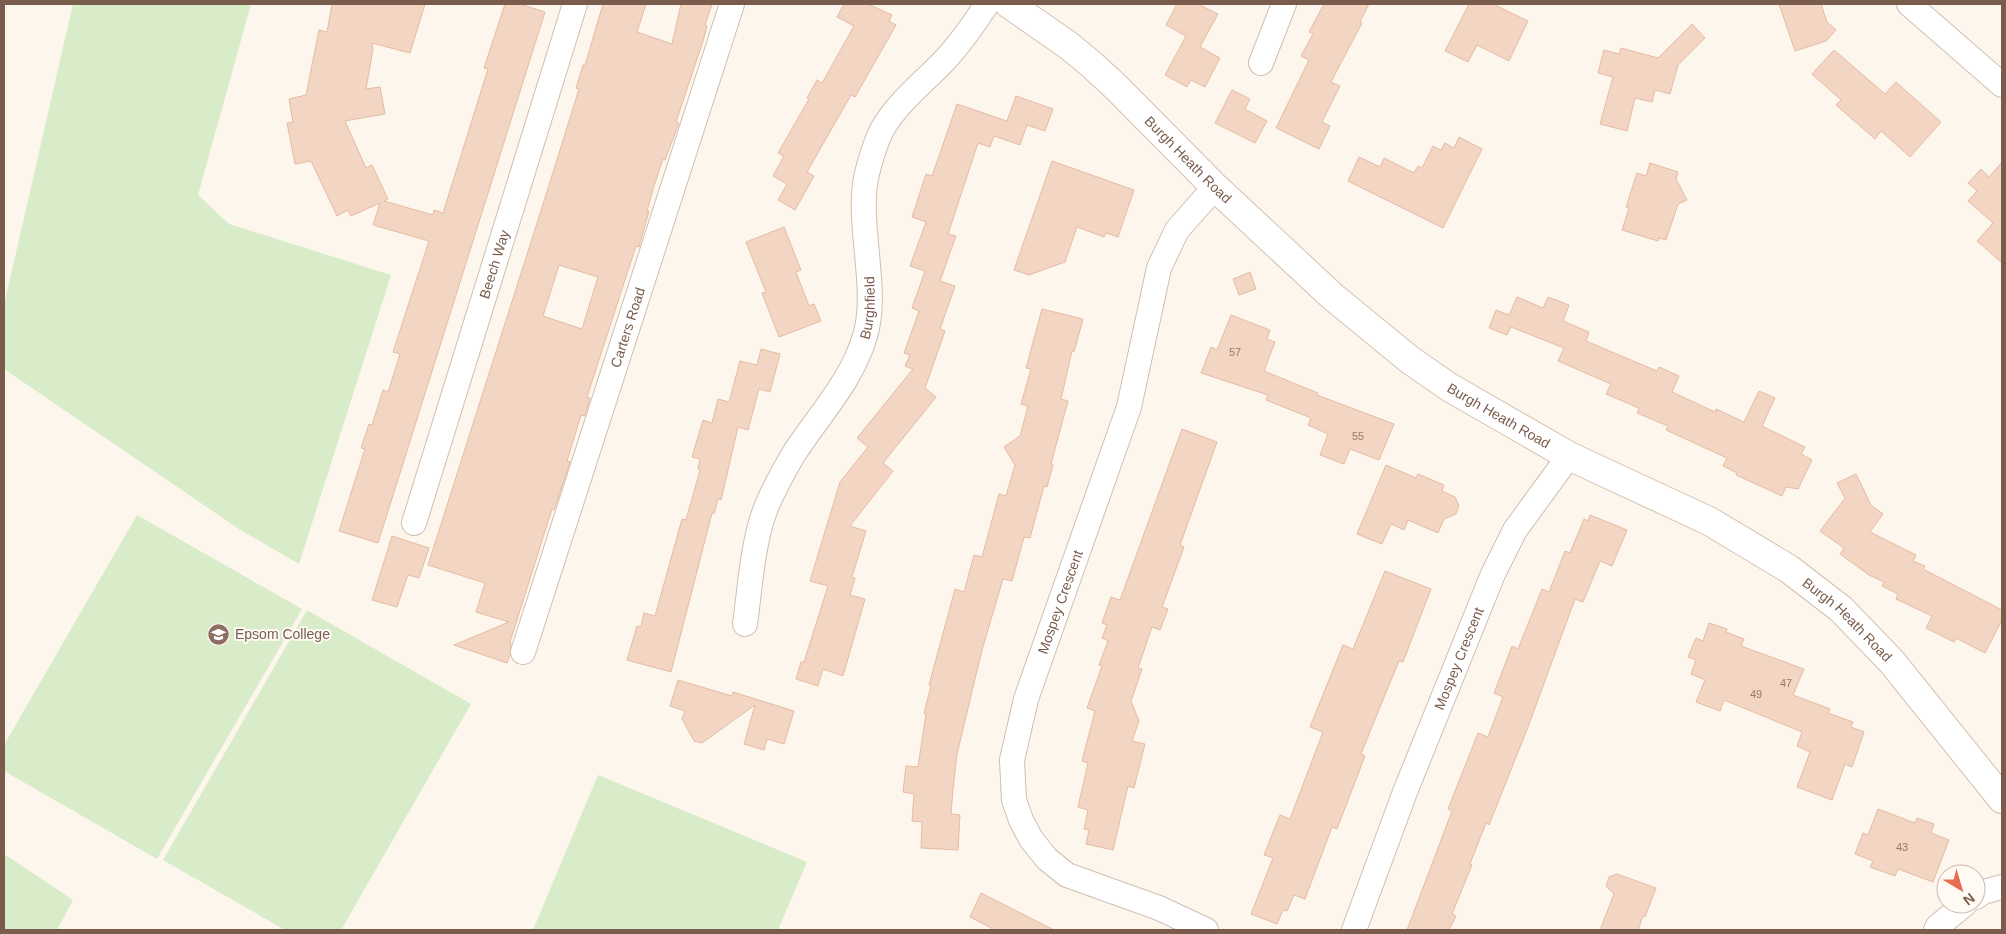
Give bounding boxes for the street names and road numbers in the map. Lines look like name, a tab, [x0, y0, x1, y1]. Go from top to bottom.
street label: Burgh Heath Road	[1141, 113, 1235, 206]
street label: Beech Way	[476, 228, 512, 301]
street label: Burghfield	[856, 276, 878, 341]
street label: Carters Road	[607, 285, 648, 370]
street label: Burgh Heath Road	[1444, 380, 1553, 451]
street label: Mospey Crescent	[1035, 548, 1086, 656]
street label: Burgh Heath Road	[1799, 574, 1895, 665]
street label: Mospey Crescent	[1431, 605, 1487, 712]

